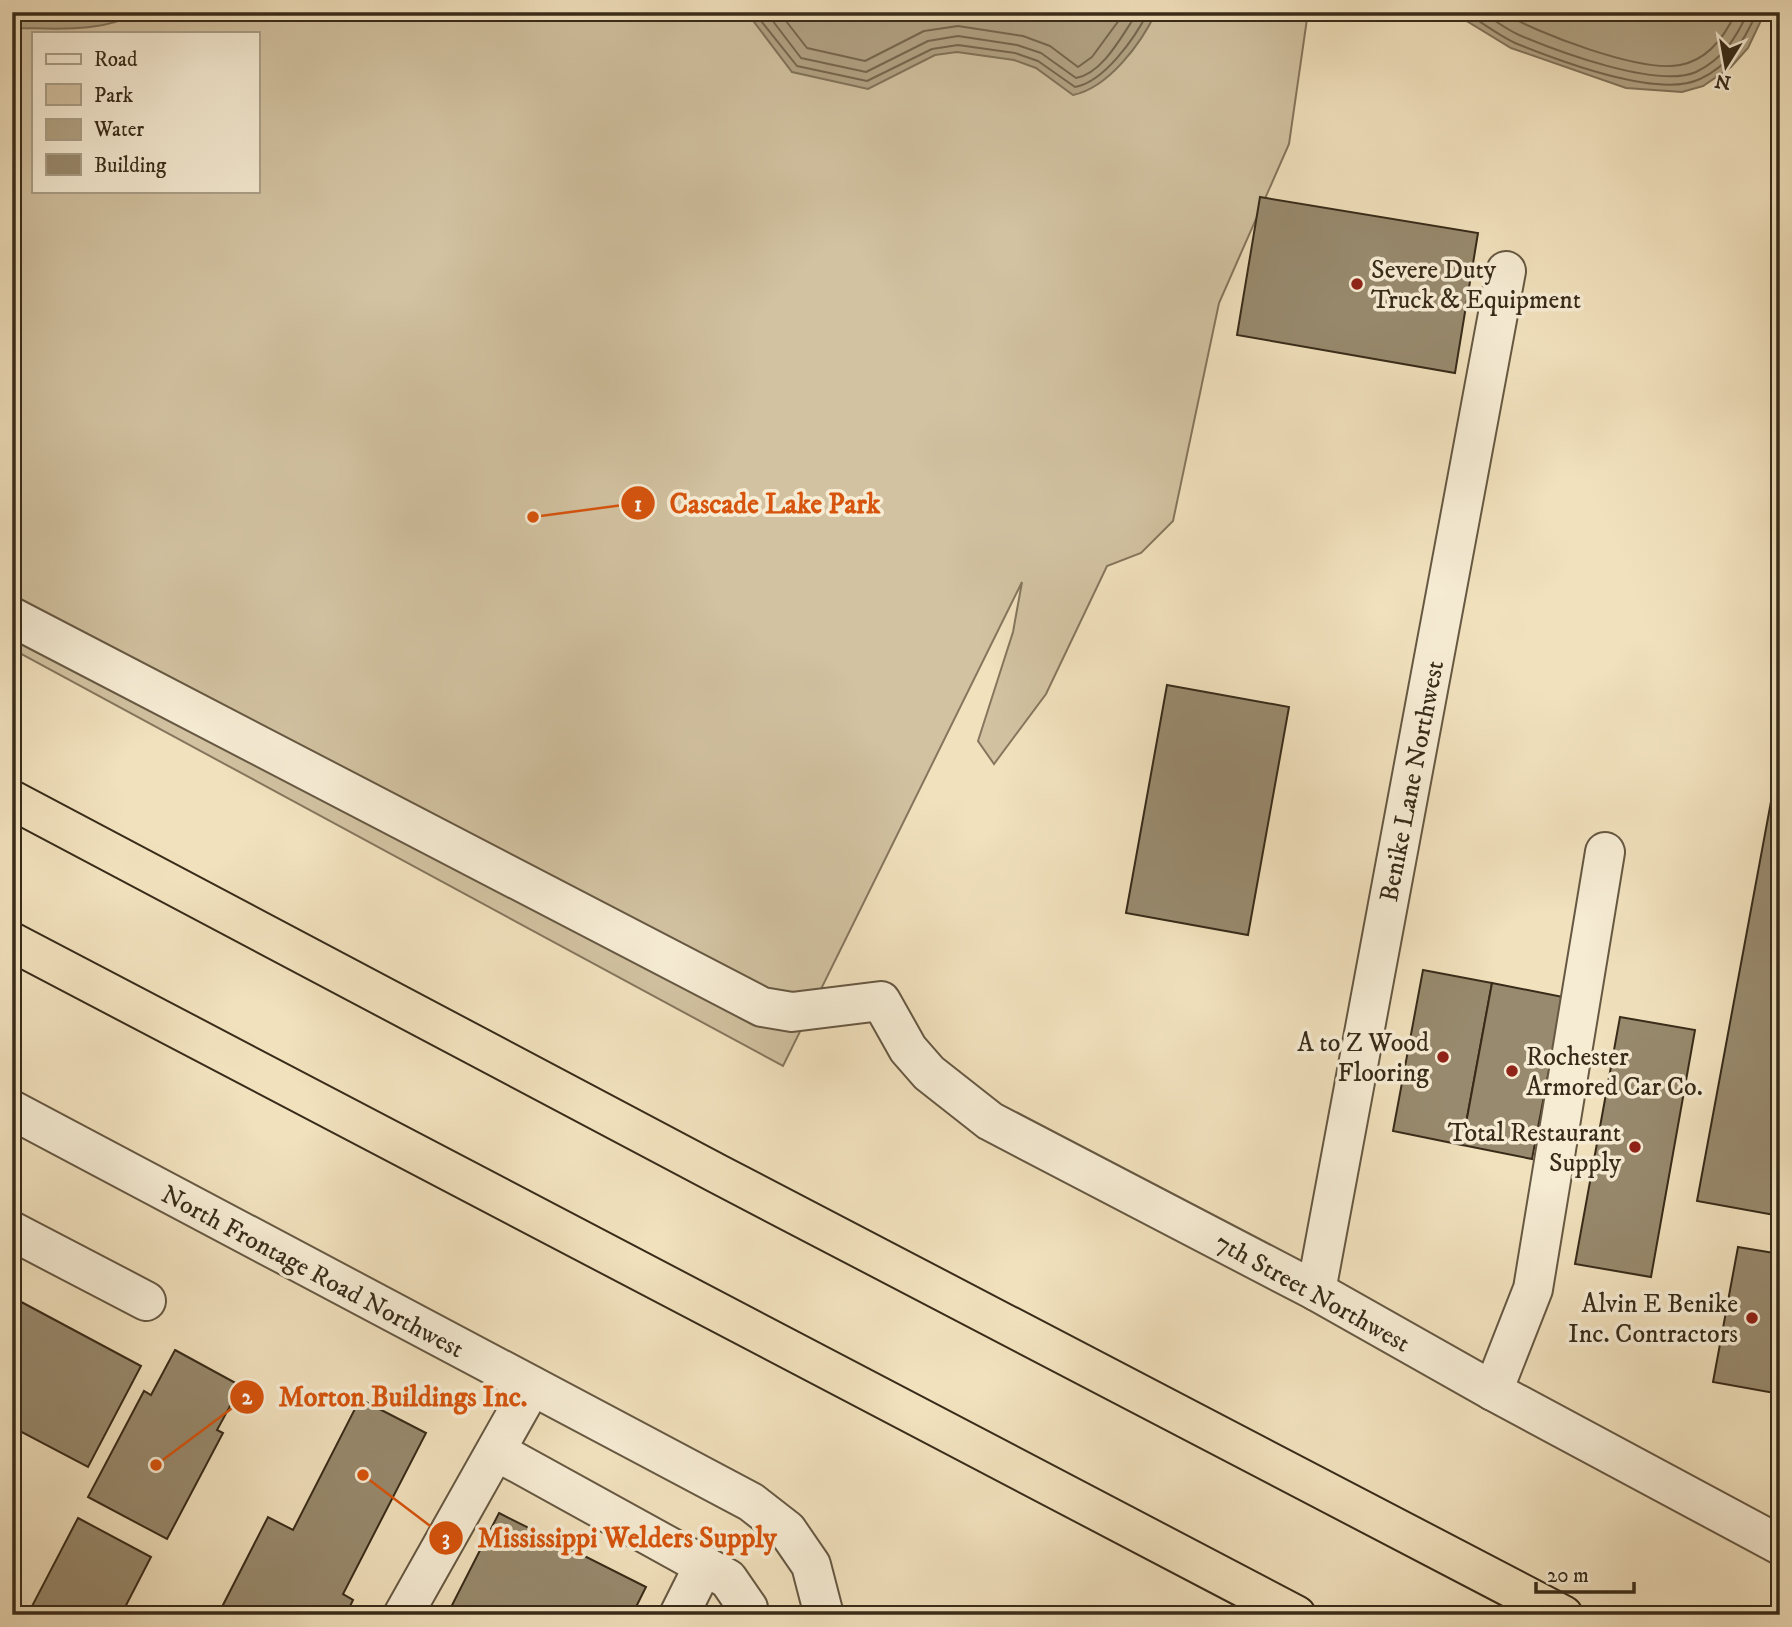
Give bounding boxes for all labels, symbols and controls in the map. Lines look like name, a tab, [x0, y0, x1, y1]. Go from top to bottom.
legend	[32, 32, 259, 192]
north arrow	[1690, 32, 1760, 102]
text: Road	[94, 47, 138, 73]
text: N	[1713, 68, 1733, 94]
text: Park	[94, 83, 134, 109]
text: Water	[93, 117, 144, 143]
text: Building	[94, 153, 167, 179]
place label: Severe Duty Truck & Equipment	[1371, 254, 1581, 317]
marker: Severe Duty Truck & Equipment	[1349, 276, 1365, 292]
callout: Cascade Lake Park	[620, 479, 894, 528]
text: Cascade Lake Park	[670, 487, 882, 522]
text: 1	[634, 492, 642, 518]
street label: Benike Lane Northwest	[1373, 658, 1452, 905]
place label: A to Z Wood Flooring	[1297, 1027, 1429, 1090]
place label: Rochester Armored Car Co.	[1526, 1041, 1703, 1104]
marker: A to Z Wood Flooring	[1435, 1049, 1451, 1065]
marker: Rochester Armored Car Co.	[1504, 1063, 1520, 1079]
place label: Total Restaurant Supply	[1448, 1117, 1622, 1180]
marker: Total Restaurant Supply	[1627, 1139, 1643, 1155]
street label: North Frontage Road Northwest	[155, 1178, 469, 1366]
street label: 7th Street Northwest	[1209, 1226, 1415, 1360]
place label: Alvin E Benike Inc. Contractors	[1568, 1288, 1738, 1351]
marker: Alvin E Benike Inc. Contractors	[1744, 1310, 1760, 1326]
callout: Morton Buildings Inc.	[229, 1372, 541, 1421]
text: Morton Buildings Inc.	[279, 1380, 527, 1415]
text: 2	[242, 1385, 253, 1411]
callout: Mississippi Welders Supply	[428, 1513, 790, 1562]
text: Mississippi Welders Supply	[477, 1521, 777, 1556]
text: 3	[442, 1526, 450, 1552]
scale bar	[1536, 1550, 1634, 1594]
text: 20 m	[1547, 1563, 1589, 1589]

